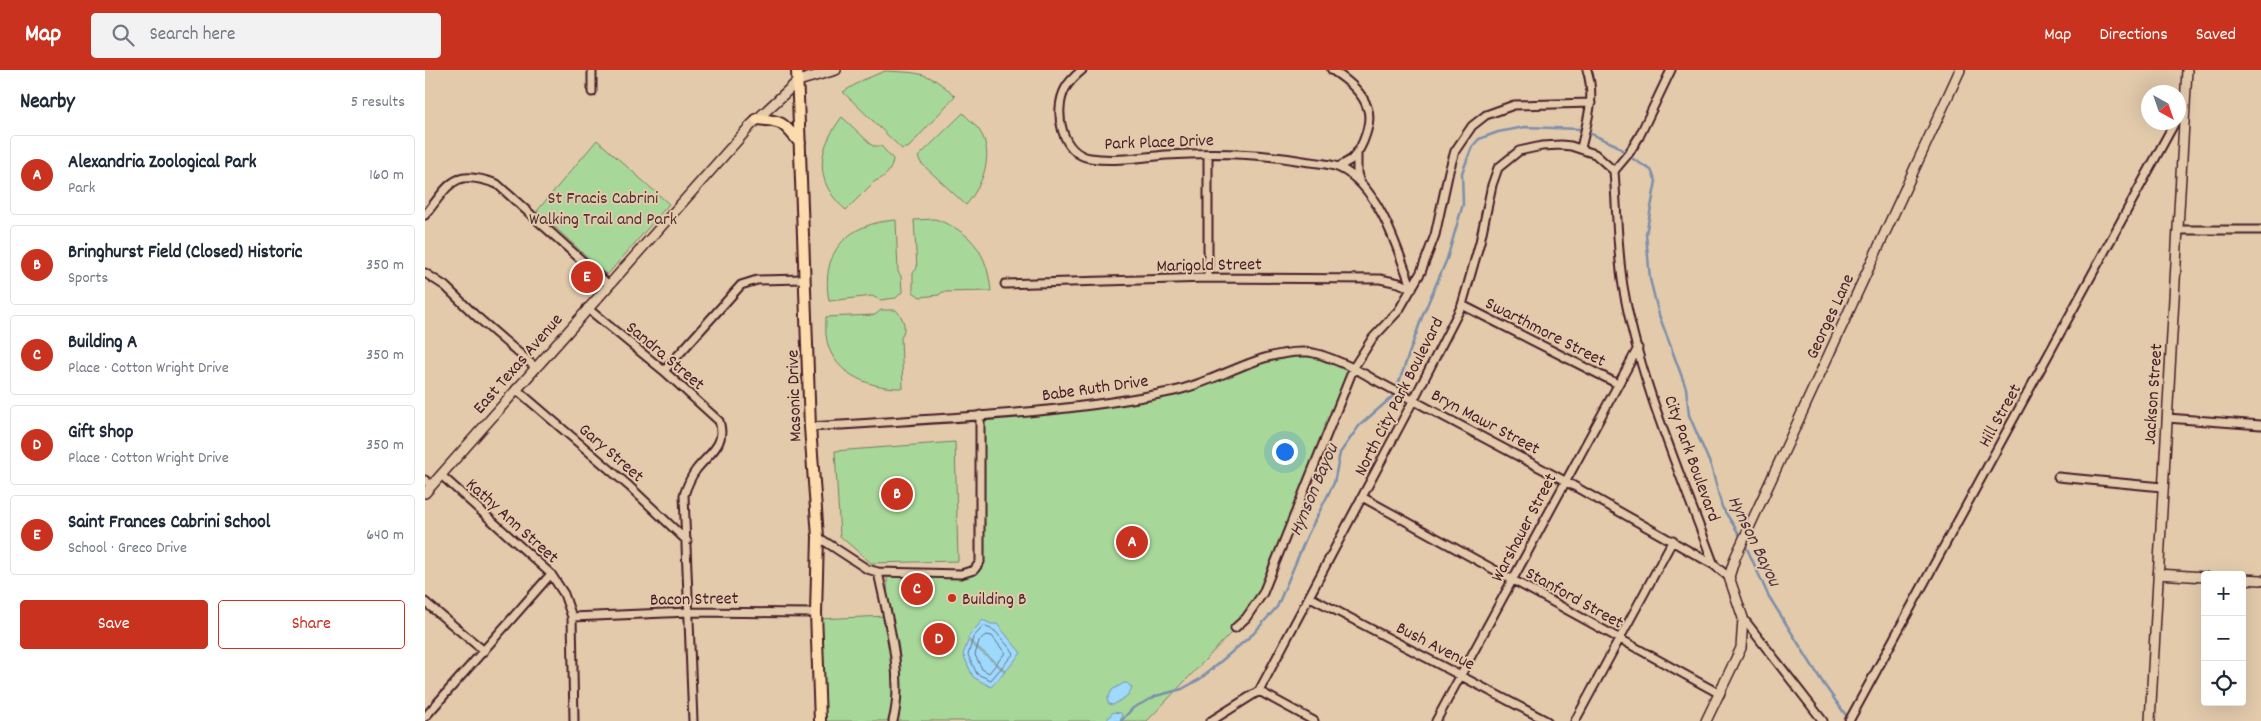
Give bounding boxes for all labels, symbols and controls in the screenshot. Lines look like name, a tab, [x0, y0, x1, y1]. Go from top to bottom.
search box	[91, 13, 441, 58]
text: Map	[25, 18, 61, 52]
icon: search	[109, 21, 137, 49]
text: Search here	[149, 22, 235, 49]
text: Map	[2044, 23, 2071, 48]
text: Directions	[2099, 23, 2168, 48]
text: Saved	[2196, 23, 2236, 48]
north arrow	[2141, 85, 2186, 130]
text: Nearby	[20, 88, 75, 118]
text: 5 results	[351, 91, 405, 114]
street label: Park Place Drive	[1104, 129, 1214, 158]
text: Alexandria Zoological Park	[68, 150, 257, 177]
text: A	[33, 164, 41, 187]
text: 160 m	[369, 164, 404, 187]
text: Park	[68, 177, 95, 200]
park label: St Fracis Cabrini Walking Trail and Park	[529, 187, 677, 233]
text: Bringhurst Field (Closed) Historic	[68, 240, 302, 267]
street label: Marigold Street	[1156, 253, 1262, 280]
text: B	[33, 254, 41, 277]
text: 350 m	[366, 254, 404, 277]
pin: E	[571, 258, 603, 296]
text: Sports	[68, 267, 108, 290]
street label: Georges Lane	[1801, 270, 1862, 364]
street label: Swarthmore Street	[1480, 292, 1610, 375]
street label: East Texas Avenue	[468, 309, 570, 420]
street label: North City Park Boulevard	[1349, 313, 1451, 481]
street label: Sandra Street	[620, 316, 710, 398]
text: Building A	[68, 330, 137, 357]
street label: Jackson Street	[2138, 342, 2171, 446]
text: C	[33, 344, 41, 367]
text: 350 m	[366, 344, 404, 367]
street label: Masonic Drive	[781, 349, 810, 442]
text: Place · Cotton Wright Drive	[68, 357, 229, 380]
street label: Babe Ruth Drive	[1041, 370, 1150, 409]
street label: Hill Street	[1974, 380, 2029, 452]
street label: Bryn Mawr Street	[1426, 384, 1544, 463]
street label: City Park Boulevard	[1656, 392, 1725, 525]
street label: Gary Street	[572, 418, 649, 490]
text: Gift Shop	[68, 420, 133, 447]
text: D	[33, 434, 41, 457]
text: 350 m	[366, 434, 404, 457]
water label: Hynson Bayou	[1284, 438, 1348, 541]
your location	[1272, 439, 1298, 465]
text: Place · Cotton Wright Drive	[68, 447, 229, 470]
street label: Warshauer Street	[1486, 469, 1565, 587]
street label: Kathy Ann Street	[459, 473, 564, 571]
pin: B	[881, 475, 913, 513]
water label: Hynson Bayou	[1719, 492, 1787, 593]
text: Saint Frances Cabrini School	[68, 510, 270, 537]
pin: A	[1116, 523, 1148, 561]
text: E	[33, 524, 41, 547]
text: 640 m	[366, 524, 404, 547]
text: School · Greco Drive	[68, 537, 187, 560]
street label: Stanford Street	[1520, 562, 1628, 637]
pin: C	[901, 570, 933, 608]
map controls	[2201, 571, 2246, 706]
button: +	[2201, 571, 2246, 616]
street label: Bacon Street	[650, 587, 739, 614]
place label: Building B	[962, 588, 1026, 613]
marker: Building B	[946, 592, 958, 604]
button: Save	[20, 600, 208, 649]
button: Share	[218, 600, 405, 649]
button: −	[2201, 616, 2246, 661]
street label: Bush Avenue	[1391, 617, 1479, 678]
pin: D	[923, 620, 955, 658]
button: locate	[2201, 661, 2246, 706]

